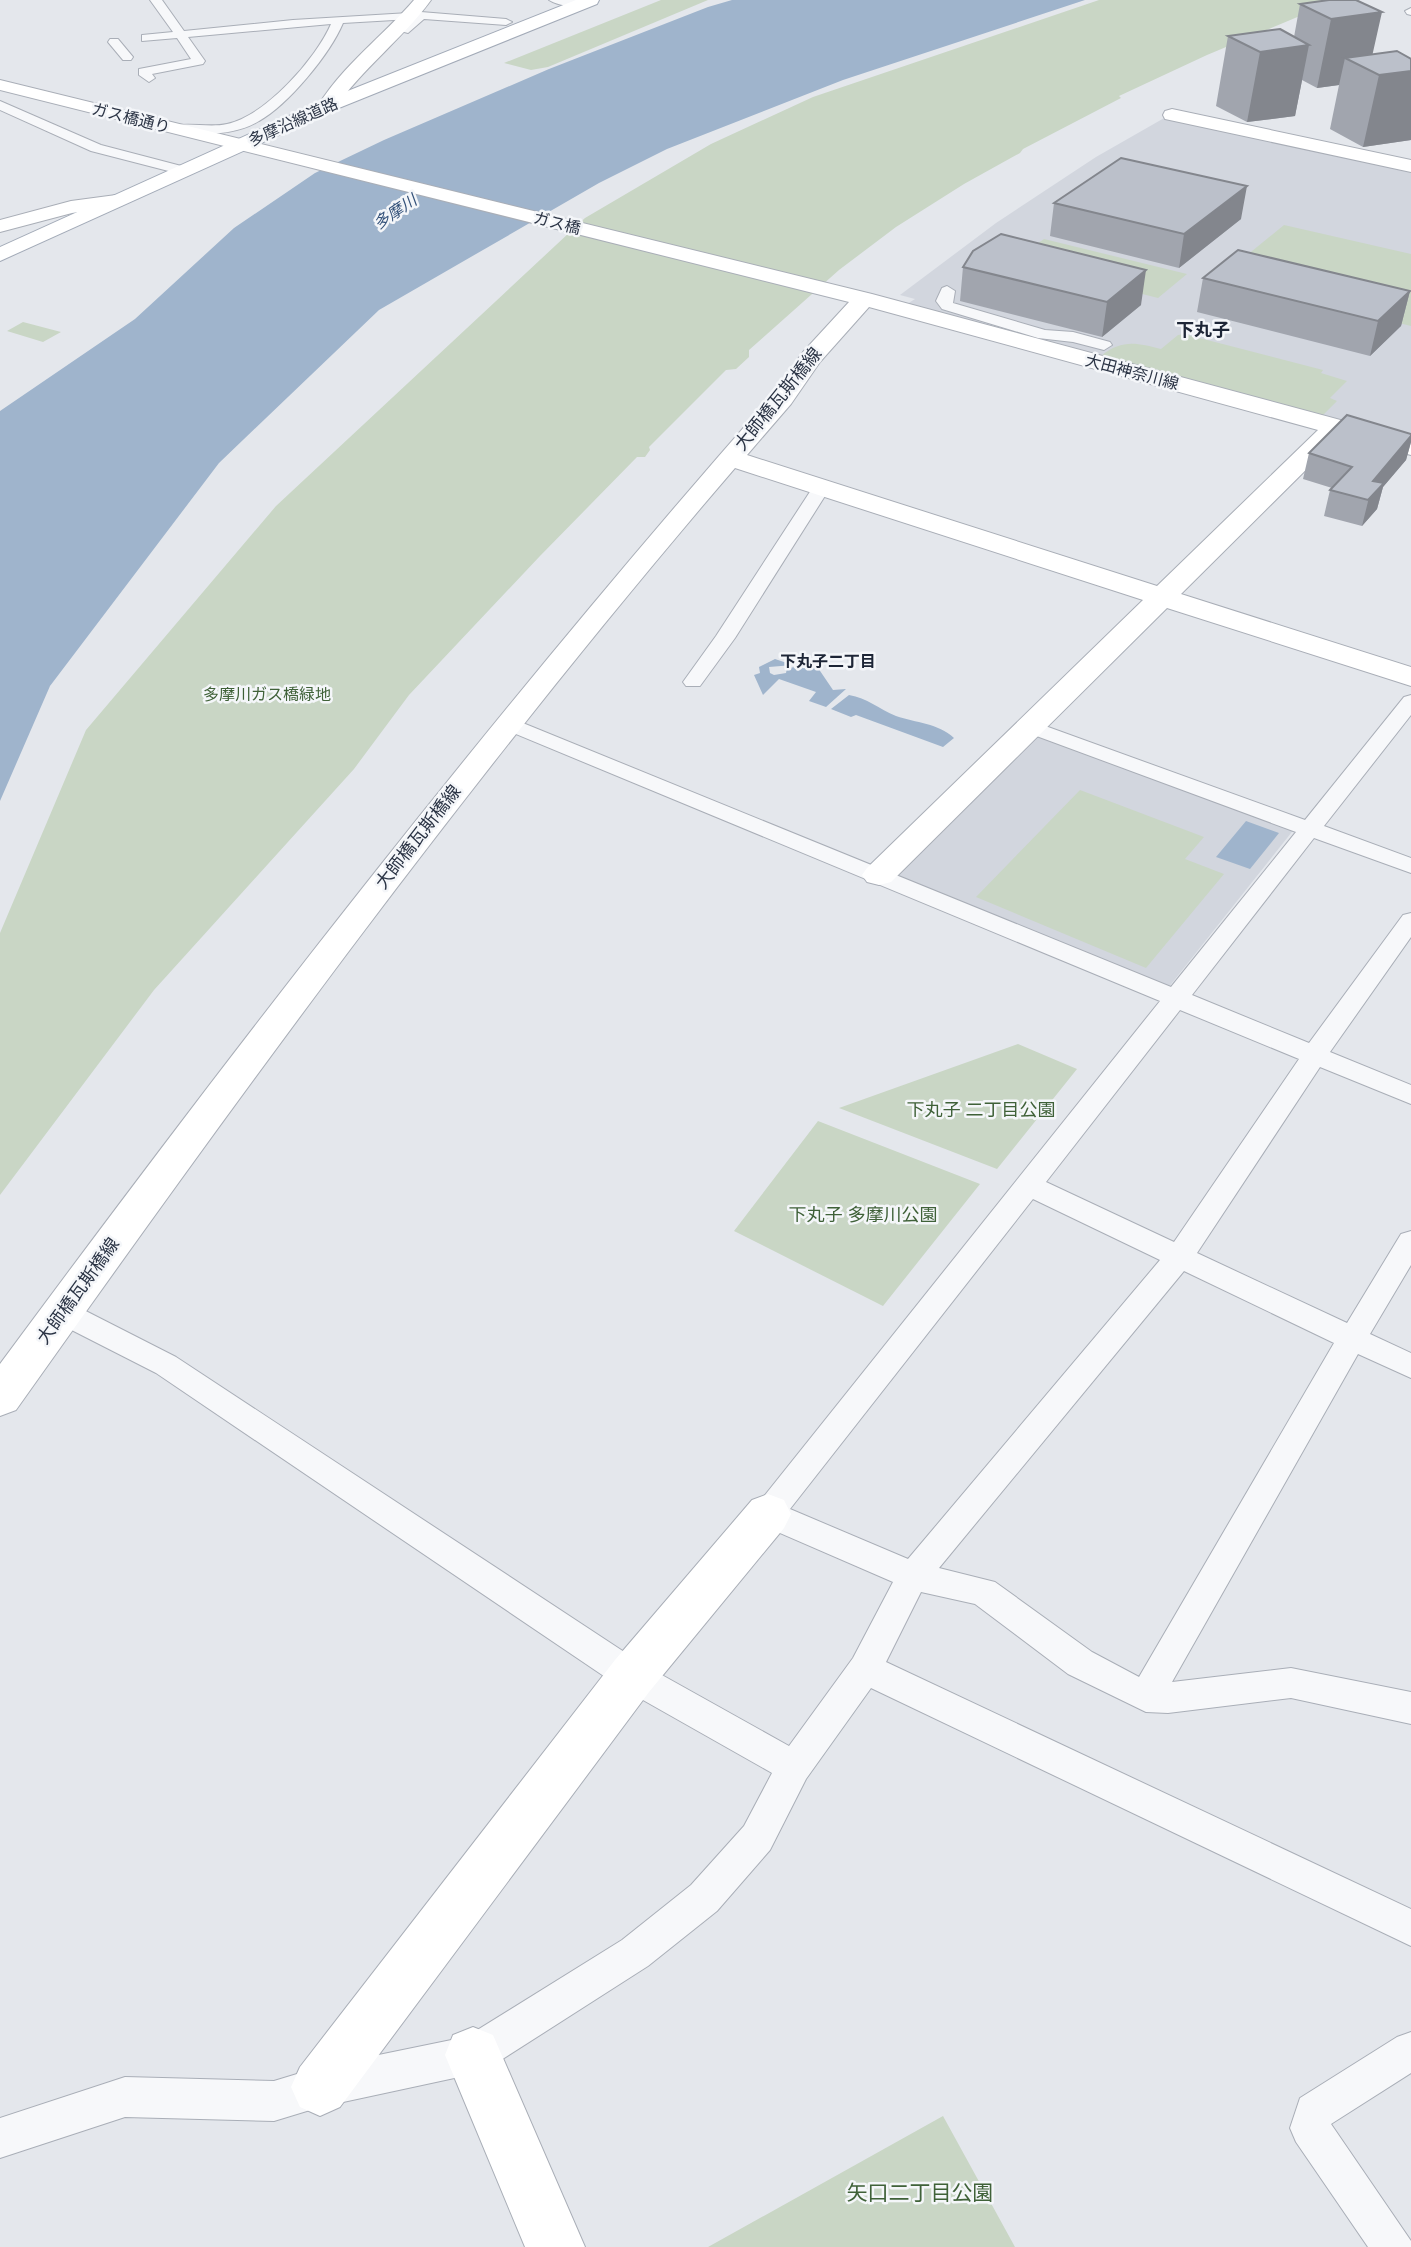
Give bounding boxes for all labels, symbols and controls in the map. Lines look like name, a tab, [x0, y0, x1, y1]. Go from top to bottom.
street label: 多摩沿線道路	[246, 95, 340, 149]
street label: ガス橋通り	[90, 100, 172, 136]
water label: 多摩川	[370, 190, 421, 232]
street label: ガス橋	[532, 209, 582, 237]
district label: 下丸子	[1176, 320, 1230, 340]
street label: 大師橋瓦斯橋線	[731, 344, 825, 454]
street label: 大田神奈川線	[1083, 351, 1181, 393]
district label: 下丸子二丁目	[780, 653, 876, 670]
park label: 多摩川ガス橋緑地	[203, 686, 331, 703]
street label: 大師橋瓦斯橋線	[371, 781, 465, 893]
park label: 下丸子 二丁目公園	[906, 1100, 1056, 1120]
park label: 下丸子 多摩川公園	[788, 1205, 938, 1225]
street label: 大師橋瓦斯橋線	[33, 1234, 123, 1348]
park label: 矢口二丁目公園	[847, 2181, 994, 2204]

